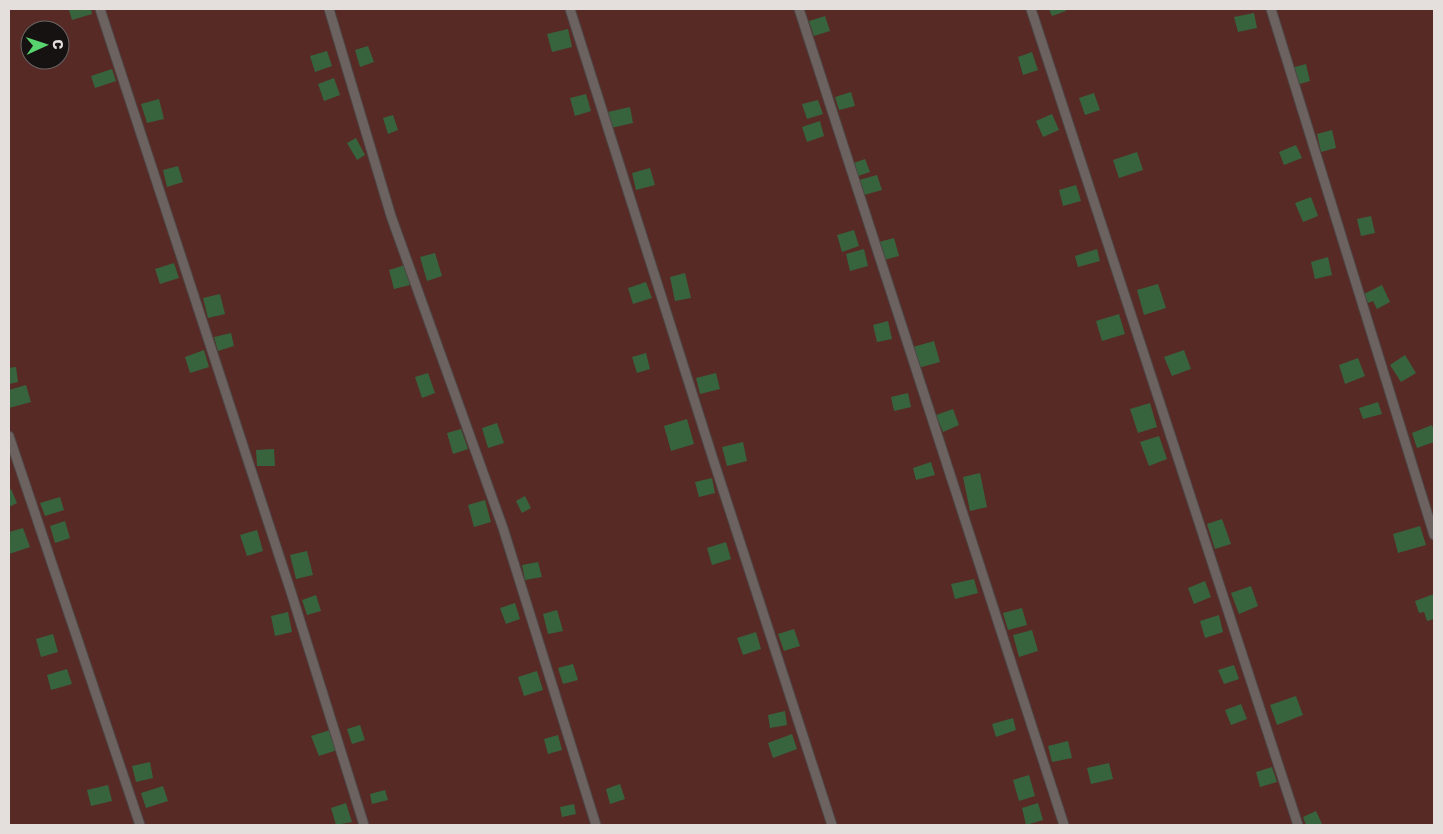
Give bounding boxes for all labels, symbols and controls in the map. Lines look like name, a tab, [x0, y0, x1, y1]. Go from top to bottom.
north arrow	[20, 20, 70, 70]
text: С	[49, 39, 66, 50]

